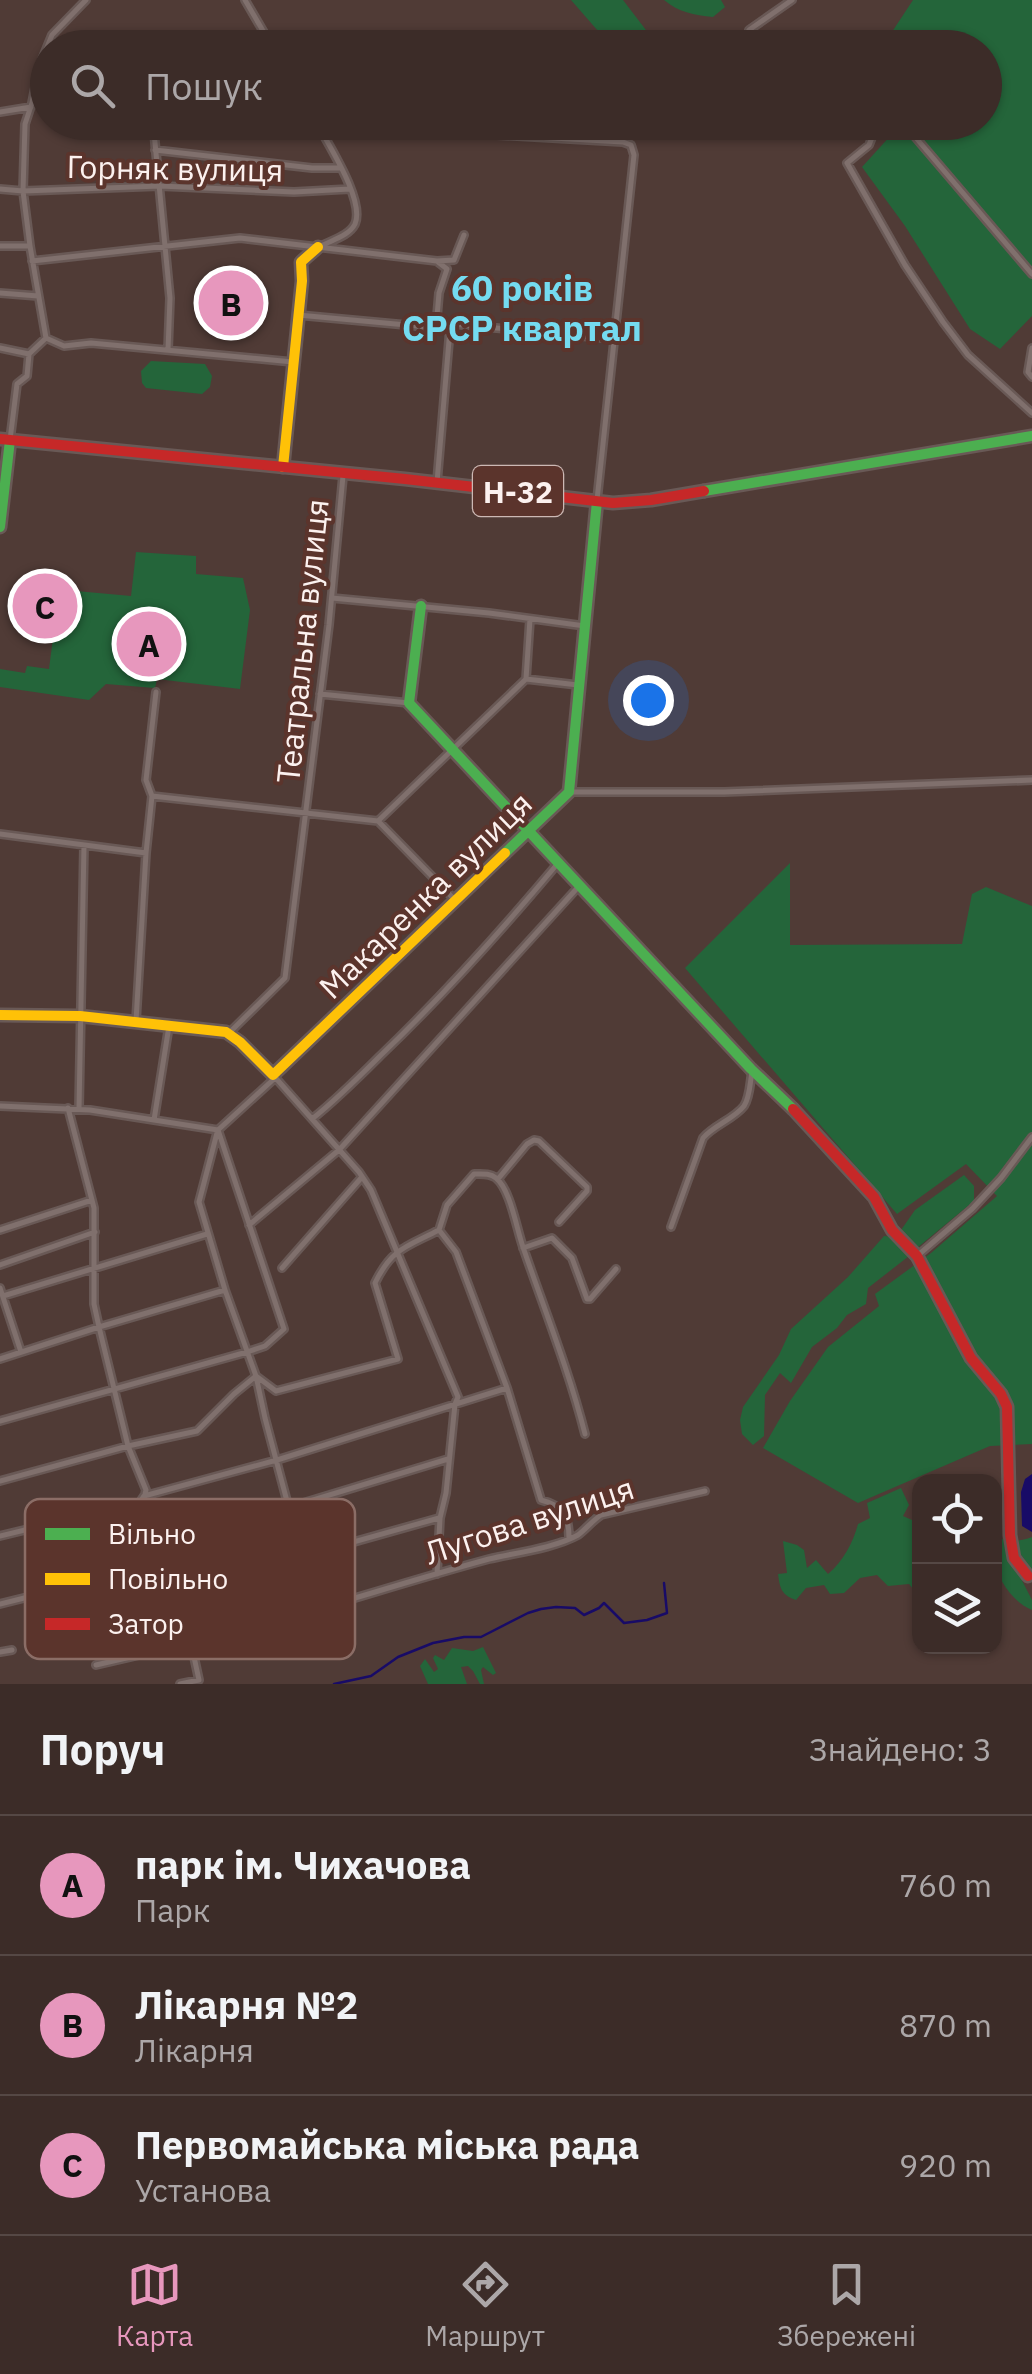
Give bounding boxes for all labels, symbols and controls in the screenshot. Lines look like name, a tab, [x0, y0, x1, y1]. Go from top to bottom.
search box	[30, 30, 1002, 140]
icon: search	[65, 58, 120, 113]
text: Пошук	[145, 61, 263, 110]
street label: Горняк вулиця	[66, 145, 284, 191]
district label: 60 років СРСР квартал	[402, 265, 642, 351]
pin: B	[198, 266, 264, 340]
road number: Н-32	[473, 466, 563, 516]
street label: Театральна вулиця	[266, 497, 338, 785]
pin: C	[12, 568, 78, 644]
pin: A	[116, 606, 182, 682]
your location	[623, 675, 674, 726]
street label: Макаренка вулиця	[309, 782, 541, 1008]
street label: Лугова вулиця	[419, 1466, 639, 1574]
map controls	[912, 1474, 1002, 1654]
button: locate	[912, 1474, 1002, 1564]
legend	[25, 1499, 355, 1659]
text: Вільно	[108, 1515, 196, 1552]
text: Повільно	[108, 1560, 228, 1597]
button: layers	[912, 1564, 1002, 1654]
text: Затор	[108, 1605, 184, 1642]
text: Поруч	[40, 1722, 165, 1777]
text: Знайдено: 3	[809, 1728, 992, 1770]
text: парк ім. Чихачова	[135, 1840, 471, 1889]
text: A	[62, 1864, 83, 1906]
text: 760 m	[899, 1864, 992, 1906]
text: Парк	[135, 1889, 210, 1931]
text: Лікарня №2	[135, 1980, 358, 2029]
text: B	[62, 2004, 83, 2046]
text: 870 m	[899, 2004, 992, 2046]
text: Лікарня	[135, 2029, 254, 2071]
text: Первомайська міська рада	[135, 2120, 639, 2169]
text: C	[62, 2144, 83, 2186]
text: 920 m	[899, 2144, 992, 2186]
text: Установа	[135, 2169, 271, 2211]
tab: Карта	[116, 2257, 193, 2354]
tab: Маршрут	[425, 2257, 545, 2354]
tab: Збережені	[777, 2257, 916, 2354]

